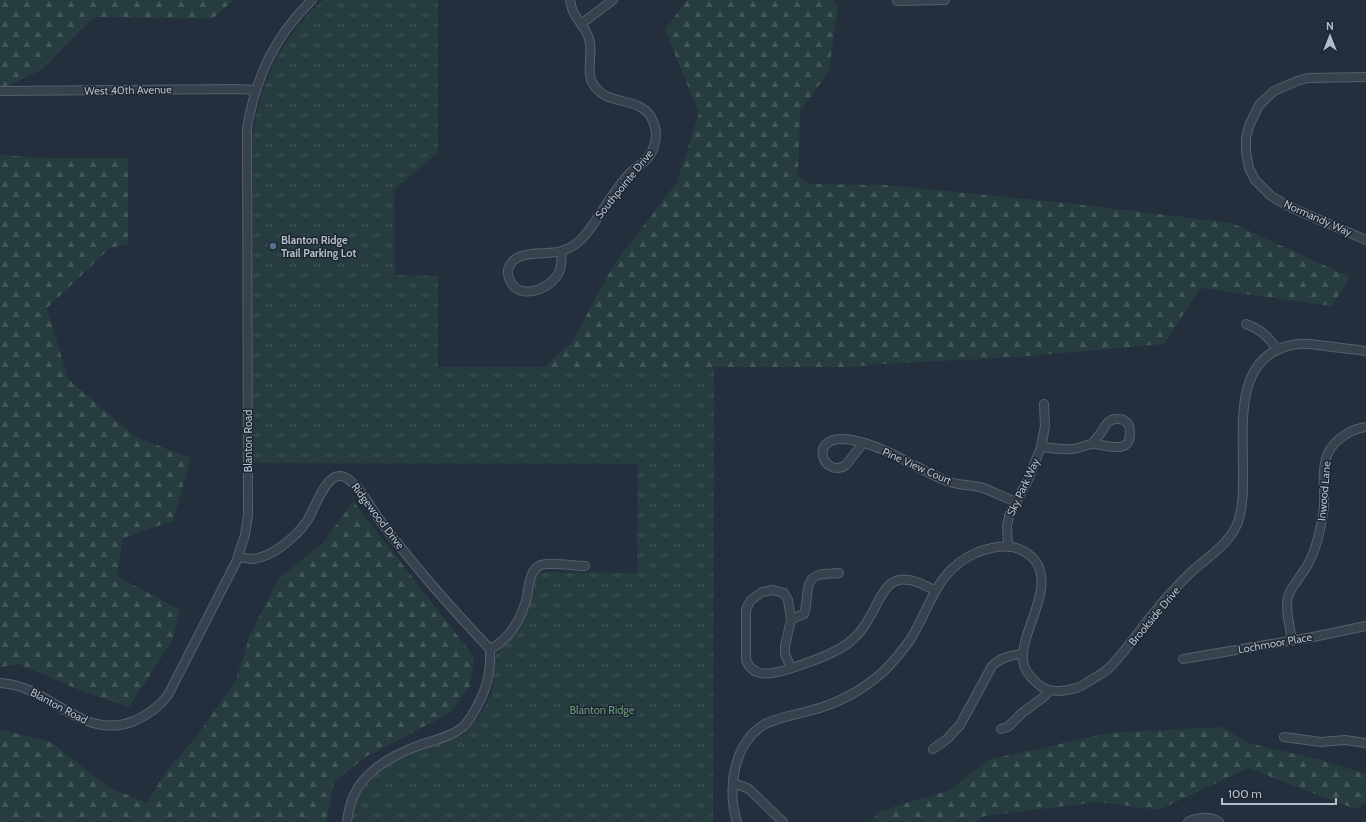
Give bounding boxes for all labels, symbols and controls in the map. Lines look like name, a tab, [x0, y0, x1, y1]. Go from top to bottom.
north arrow	[1310, 16, 1350, 56]
text: N	[1326, 19, 1334, 33]
street label: West 40th Avenue	[84, 82, 172, 98]
street label: Southpointe Drive	[592, 146, 656, 221]
street label: Normandy Way	[1282, 197, 1355, 239]
place label: Blanton Ridge Trail Parking Lot	[281, 233, 356, 260]
marker: Blanton Ridge Trail Parking Lot	[268, 241, 278, 251]
street label: Blanton Road	[241, 410, 255, 472]
street label: Pine View Court	[880, 445, 954, 488]
street label: Sky Park Way	[1004, 455, 1043, 518]
street label: Inwood Lane	[1314, 460, 1334, 521]
street label: Ridgewood Drive	[349, 480, 408, 552]
street label: Brookside Drive	[1125, 583, 1183, 648]
street label: Lochmoor Place	[1237, 630, 1313, 656]
street label: Blanton Road	[28, 685, 90, 727]
park label: Blanton Ridge	[570, 703, 635, 717]
scale bar	[1222, 780, 1336, 806]
text: 100 m	[1228, 786, 1262, 801]

